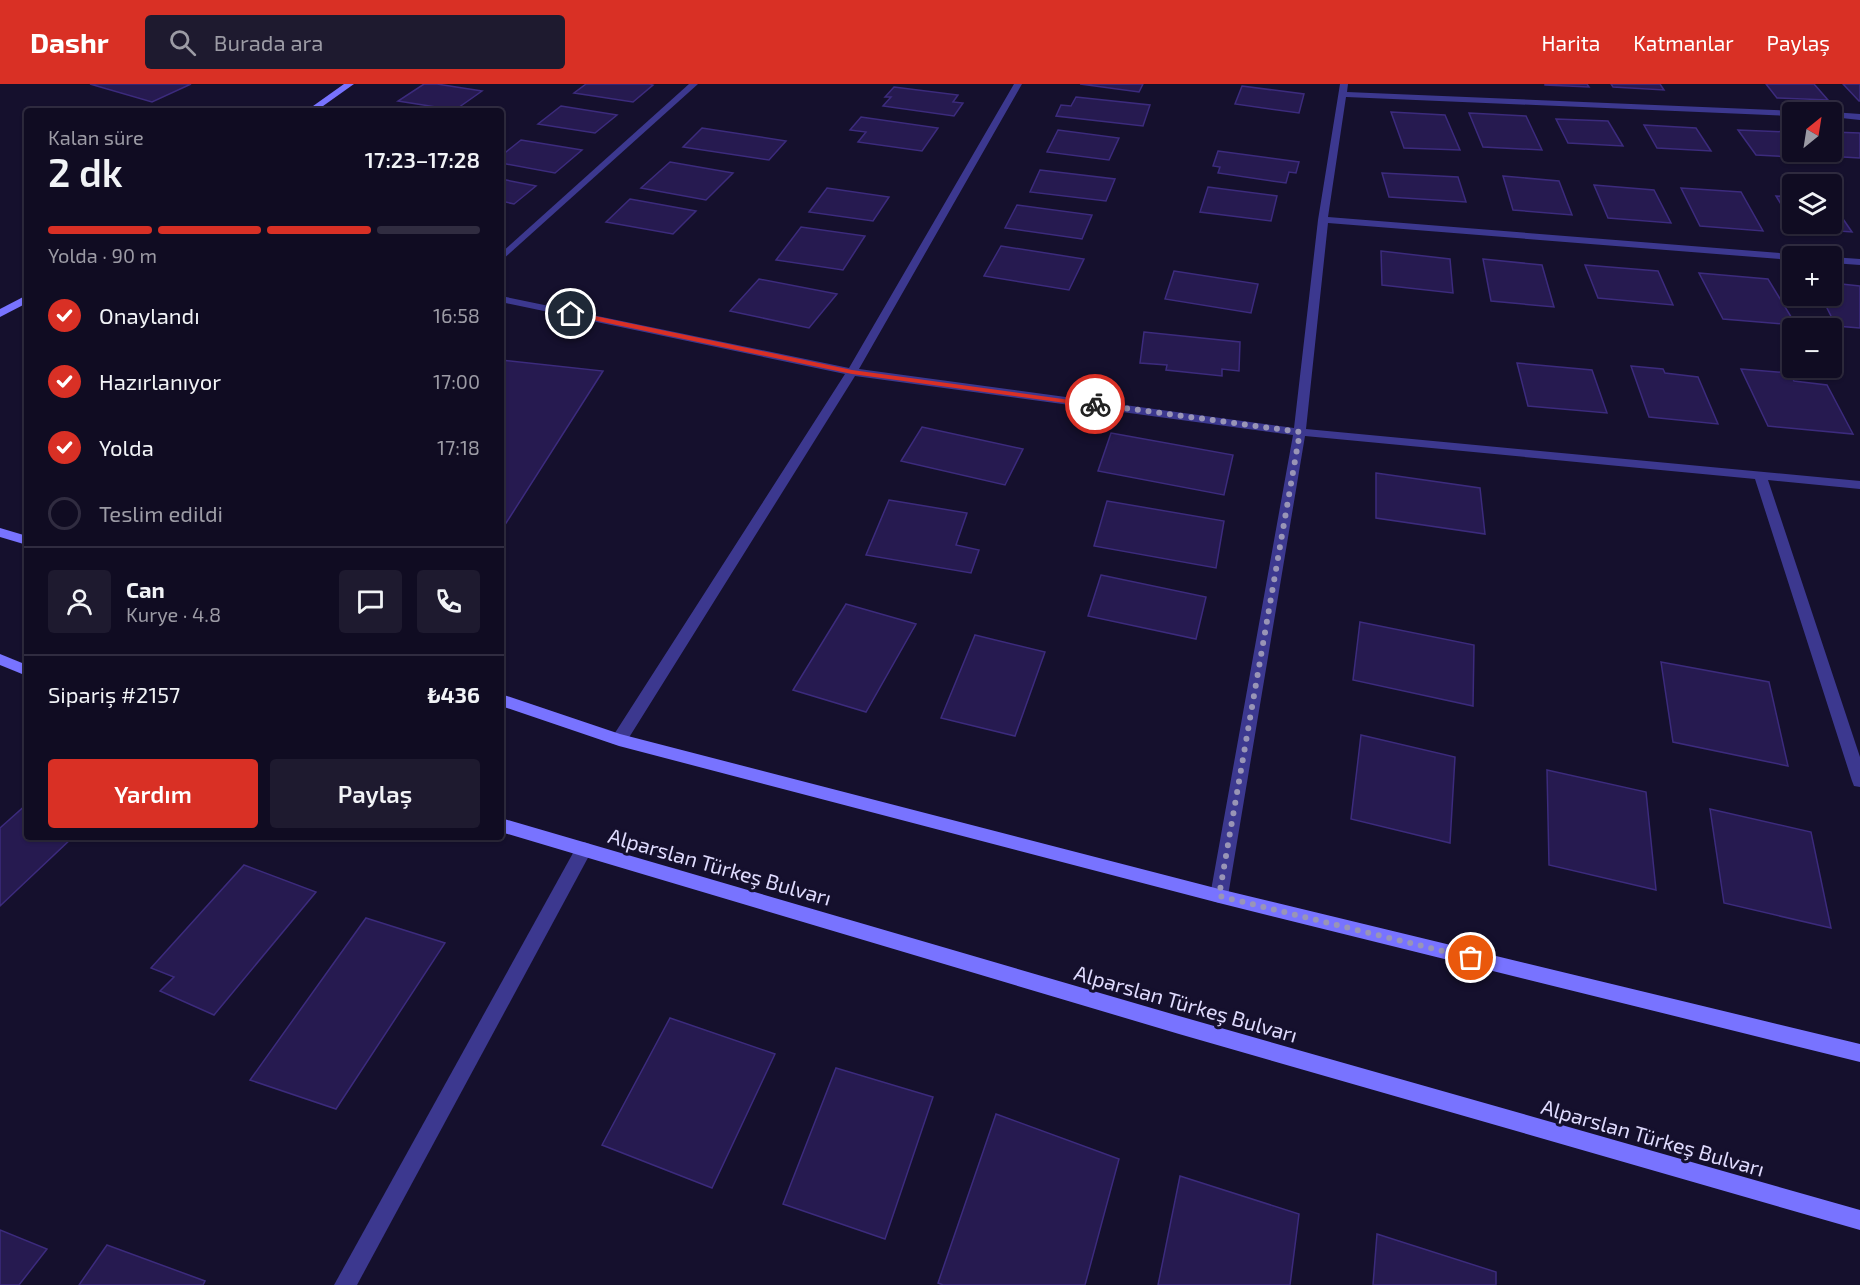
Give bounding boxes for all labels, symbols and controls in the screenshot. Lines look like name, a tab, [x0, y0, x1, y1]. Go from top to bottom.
search box	[145, 15, 565, 69]
text: Dashr	[30, 25, 109, 59]
icon: search	[166, 26, 199, 59]
text: Burada ara	[214, 29, 323, 55]
text: Harita	[1542, 30, 1600, 55]
text: Katmanlar	[1633, 30, 1734, 55]
text: Paylaş	[1767, 30, 1830, 55]
north arrow	[1782, 102, 1842, 162]
map controls	[1782, 102, 1842, 378]
text: Kalan süre	[48, 125, 144, 149]
text: 17:23–17:28	[365, 146, 480, 172]
text: 2 dk	[48, 148, 123, 195]
button: layers	[1782, 174, 1842, 234]
text: Yolda · 90 m	[48, 243, 157, 267]
button: +	[1782, 246, 1842, 306]
pin	[545, 288, 596, 339]
icon: home	[554, 297, 587, 330]
icon: check	[48, 299, 81, 332]
text: Onaylandı	[99, 302, 200, 328]
text: 16:58	[433, 303, 480, 327]
button: −	[1782, 318, 1842, 378]
icon: check	[48, 365, 81, 398]
text: Hazırlanıyor	[99, 368, 221, 394]
text: 17:00	[433, 369, 480, 393]
courier	[1065, 374, 1125, 434]
icon: bike	[1079, 388, 1112, 421]
icon: check	[48, 431, 81, 464]
text: Yolda	[99, 434, 154, 460]
text: 17:18	[437, 435, 480, 459]
text: Teslim edildi	[99, 500, 223, 526]
button: person	[48, 570, 111, 633]
button: chat	[339, 570, 402, 633]
button: phone	[417, 570, 480, 633]
text: Can	[126, 576, 165, 602]
text: Kurye · 4.8	[126, 602, 221, 626]
text: Sipariş #2157	[48, 681, 180, 707]
text: ₺436	[427, 681, 480, 707]
button: Yardım	[48, 759, 258, 828]
button: Paylaş	[270, 759, 480, 828]
street label: Alparslan Türkeş Bulvarı	[605, 822, 834, 912]
pin	[1445, 932, 1496, 983]
icon: bag	[1454, 941, 1487, 974]
street label: Alparslan Türkeş Bulvarı	[1071, 959, 1300, 1049]
street label: Alparslan Türkeş Bulvarı	[1538, 1093, 1767, 1183]

